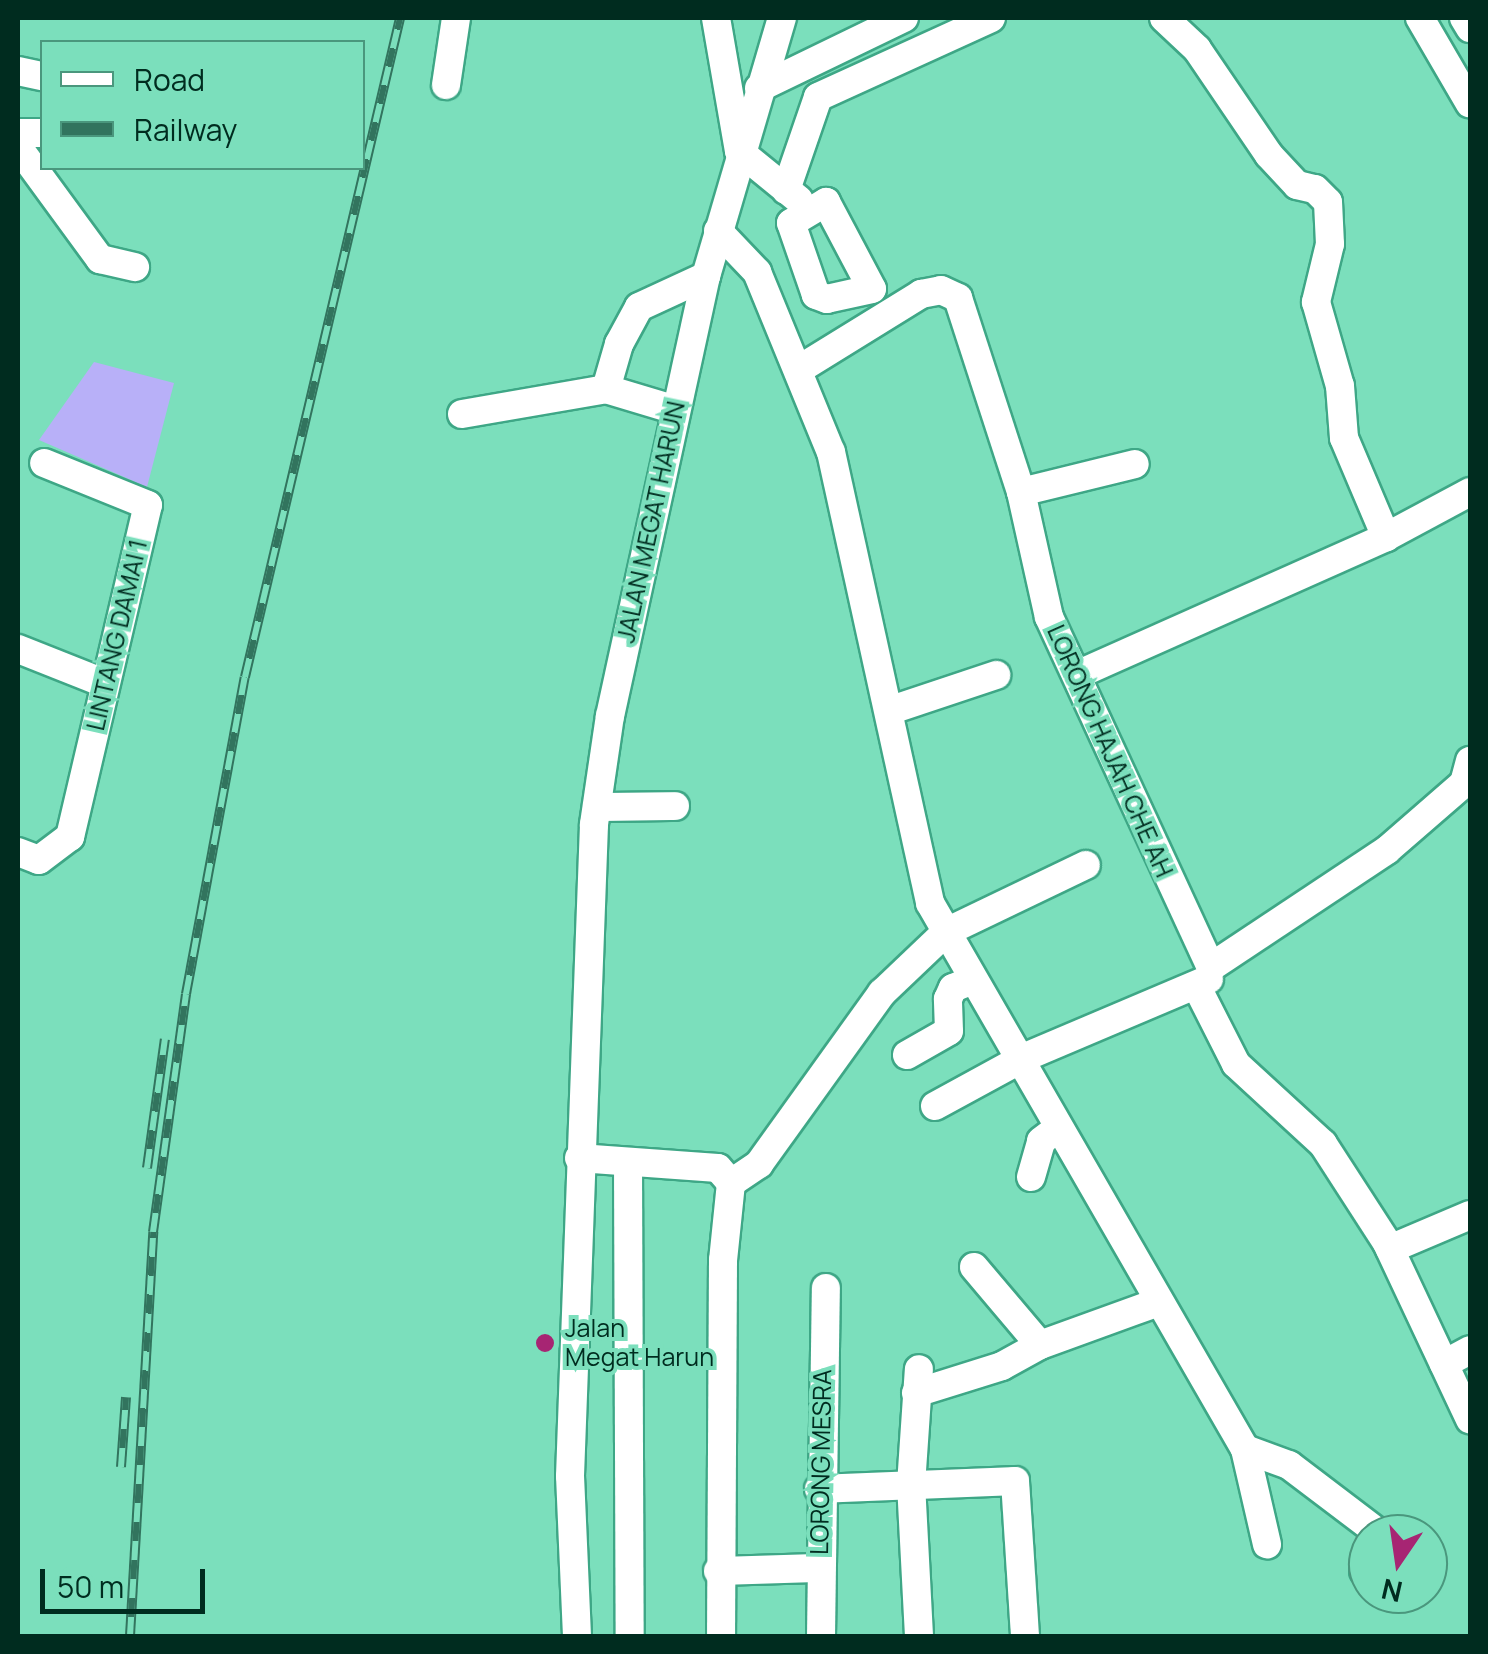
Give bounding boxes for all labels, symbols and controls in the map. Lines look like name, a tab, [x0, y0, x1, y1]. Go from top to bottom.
legend	[40, 40, 365, 170]
text: Road	[134, 59, 205, 100]
text: Railway	[134, 109, 237, 150]
street label: JALAN MEGAT HARUN	[611, 398, 691, 646]
street label: LINTANG DAMAI 1	[80, 536, 154, 734]
street label: LORONG HAJAH CHE AH	[1041, 620, 1179, 882]
place label: Jalan Megat Harun	[565, 1314, 714, 1373]
marker: Jalan Megat Harun	[534, 1332, 556, 1354]
street label: LORONG MESRA	[804, 1369, 838, 1555]
north arrow	[1348, 1514, 1448, 1614]
scale bar	[45, 1549, 210, 1611]
text: 50 m	[57, 1566, 124, 1607]
text: N	[1378, 1571, 1406, 1612]

